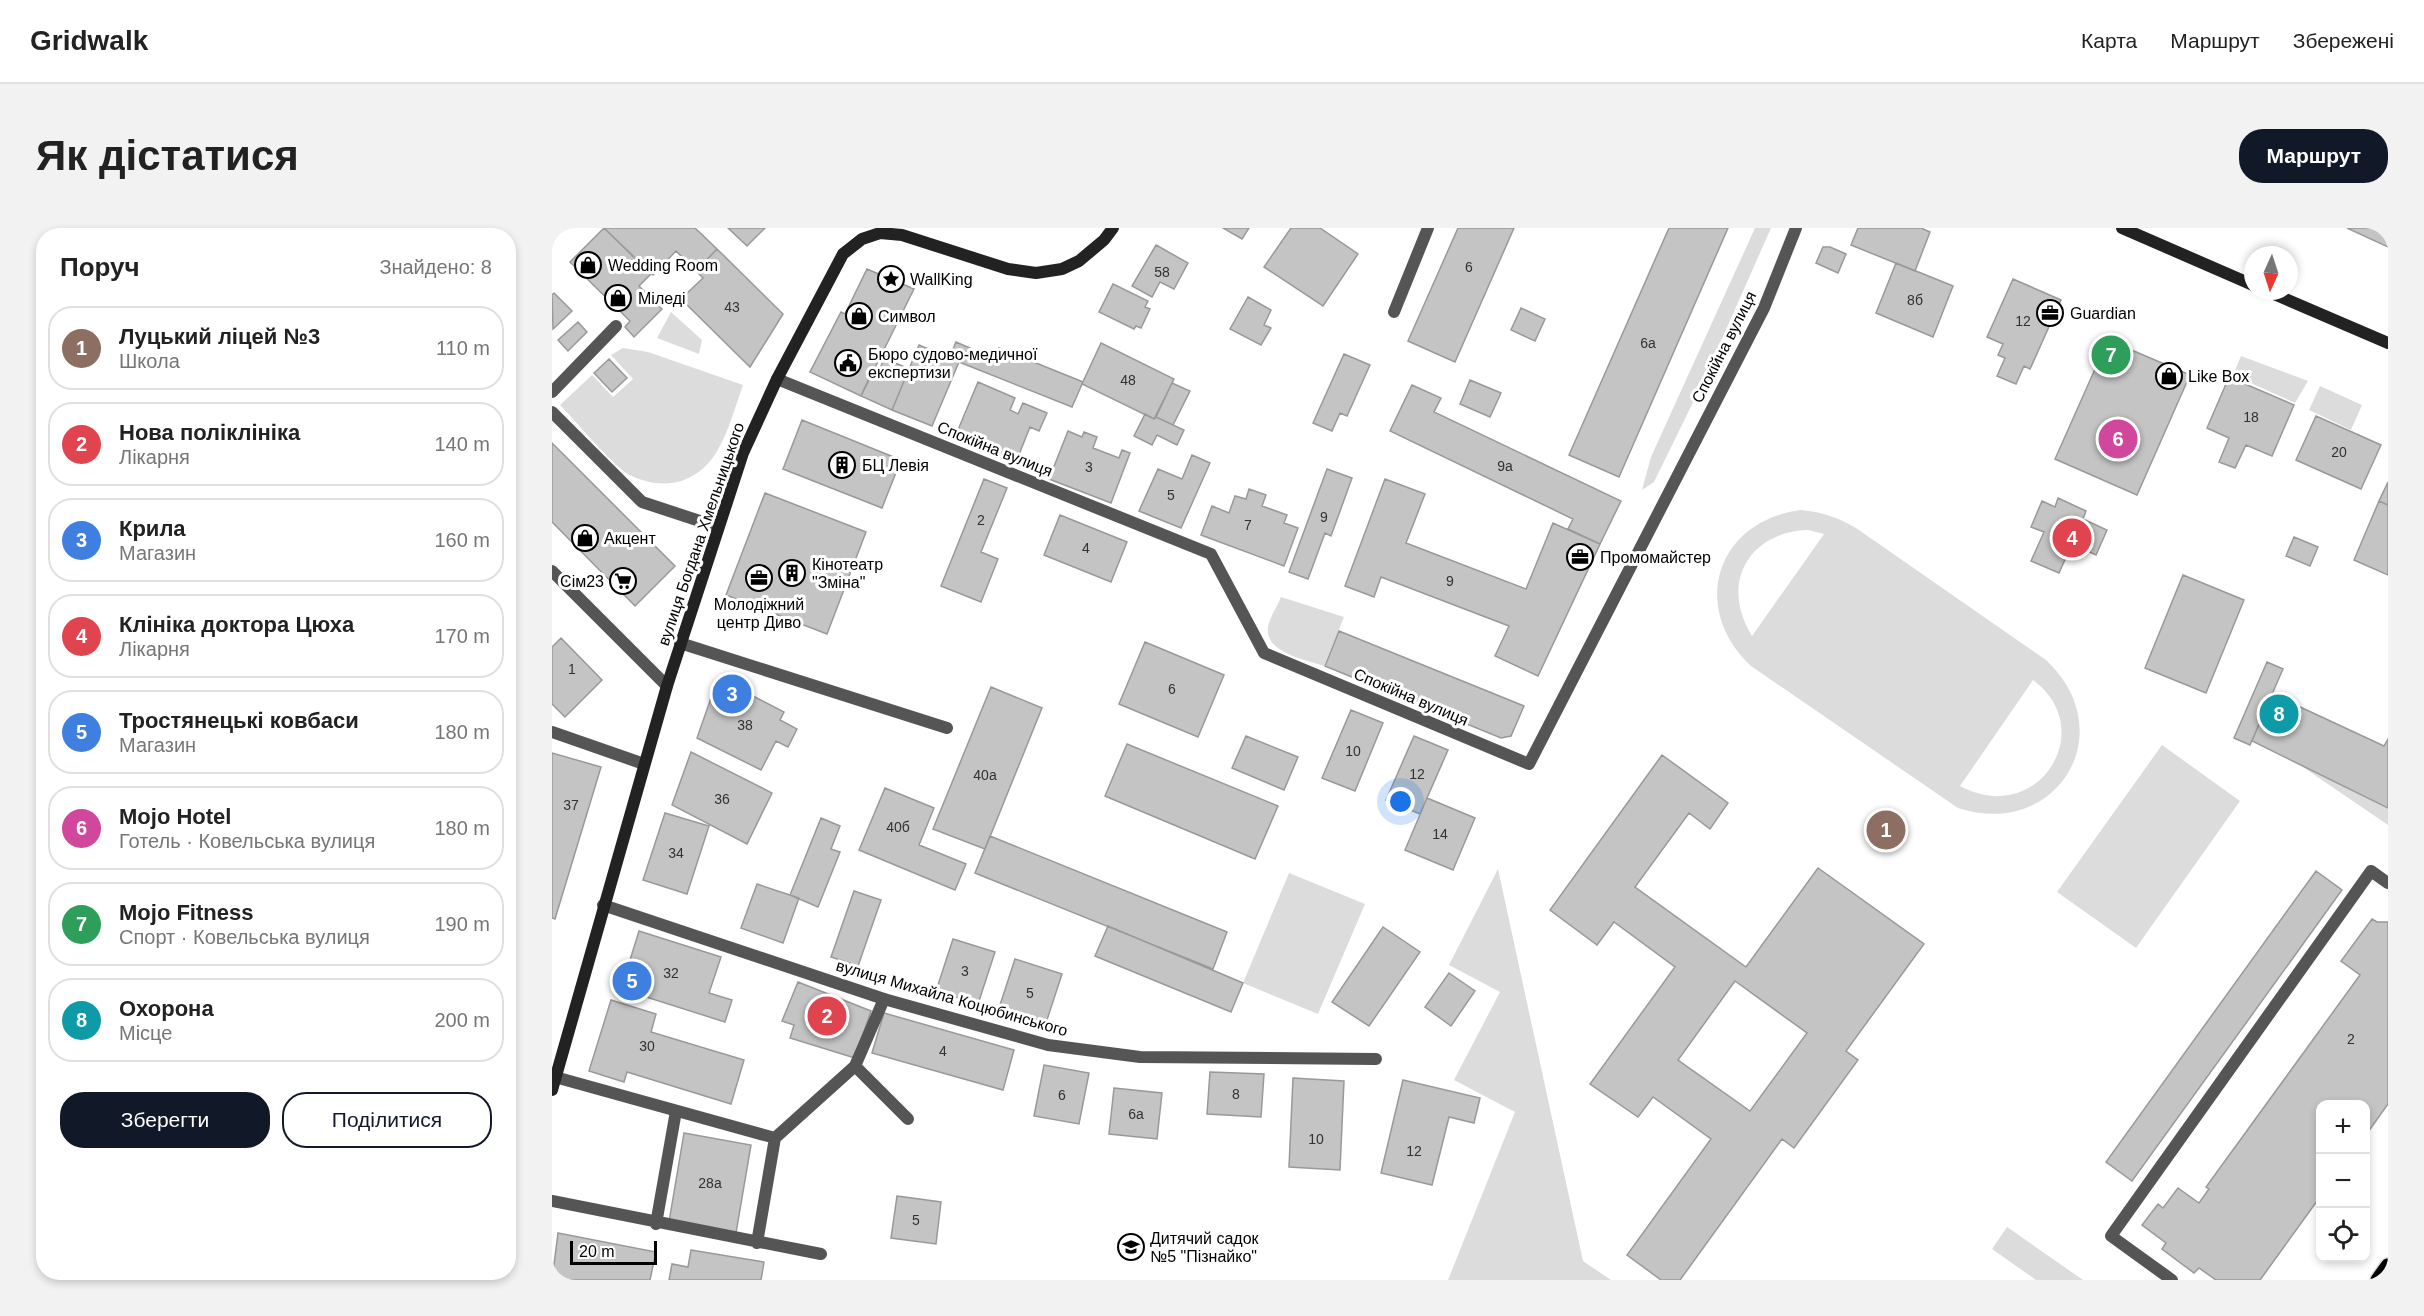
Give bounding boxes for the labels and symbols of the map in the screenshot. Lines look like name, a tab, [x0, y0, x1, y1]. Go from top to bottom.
north arrow	[2244, 246, 2298, 300]
shop icon: Wedding Room	[573, 250, 603, 280]
place label: Wedding Room	[608, 257, 718, 274]
house number: 6	[1465, 259, 1473, 275]
place icon: WallKing	[876, 264, 906, 294]
house number: 58	[1154, 264, 1170, 280]
place label: WallKing	[910, 271, 973, 288]
shop icon: Міледі	[603, 283, 633, 313]
street label: Спокійна вулиця	[1689, 288, 1759, 406]
place label: Міледі	[638, 290, 686, 307]
house number: 8б	[1907, 292, 1923, 308]
office icon: Guardian	[2035, 298, 2065, 328]
house number: 43	[724, 299, 740, 315]
shop icon: Символ	[844, 301, 874, 331]
place label: Guardian	[2070, 305, 2136, 322]
place label: Символ	[878, 308, 936, 325]
house number: 12	[2015, 313, 2031, 329]
pin: 7	[2092, 332, 2130, 378]
house number: 6а	[1640, 335, 1656, 351]
place label: Бюро судово-медичної експертизи	[868, 346, 1038, 381]
public building icon: Бюро судово-медичної експертизи	[833, 348, 863, 378]
shop icon: Like Box	[2154, 361, 2184, 391]
place label: Like Box	[2188, 368, 2249, 385]
house number: 48	[1120, 372, 1136, 388]
house number: 18	[2243, 409, 2259, 425]
pin: 6	[2098, 416, 2138, 462]
street label: Спокійна вулиця	[935, 418, 1055, 480]
street label: вулиця Богдана Хмельницького	[655, 420, 747, 648]
house number: 20	[2331, 444, 2347, 460]
building icon: БЦ Левія	[827, 450, 857, 480]
place label: БЦ Левія	[862, 457, 929, 474]
house number: 9а	[1497, 458, 1513, 474]
house number: 3	[1085, 459, 1093, 475]
house number: 5	[1167, 487, 1175, 503]
house number: 9	[1320, 509, 1328, 525]
house number: 2	[977, 512, 985, 528]
pin: 4	[2052, 516, 2092, 560]
house number: 7	[1244, 517, 1252, 533]
shop icon: Акцент	[570, 523, 600, 553]
place label: Акцент	[604, 530, 656, 547]
house number: 4	[1082, 540, 1090, 556]
office icon: Промомайстер	[1565, 542, 1595, 572]
place label: Промомайстер	[1600, 549, 1711, 566]
place label: Кінотеатр "Зміна"	[812, 556, 883, 591]
building icon: Кінотеатр "Зміна"	[777, 558, 807, 588]
office icon: Молодіжний центр Диво	[744, 563, 774, 593]
supermarket icon: Сім23	[608, 566, 638, 596]
place label: Сім23	[560, 573, 604, 590]
house number: 9	[1446, 573, 1454, 589]
place label: Молодіжний центр Диво	[714, 596, 804, 631]
house number: 1	[568, 661, 576, 677]
street label: Спокійна вулиця	[1351, 665, 1471, 729]
pin: 3	[712, 672, 752, 716]
house number: 6	[1168, 681, 1176, 697]
pin: 8	[2260, 692, 2298, 736]
house number: 38	[737, 717, 753, 733]
house number: 10	[1345, 743, 1361, 759]
house number: 12	[1409, 766, 1425, 782]
house number: 40а	[973, 767, 997, 783]
your location	[1386, 787, 1415, 816]
house number: 36	[714, 791, 730, 807]
house number: 37	[563, 797, 579, 813]
pin: 1	[1866, 808, 1906, 852]
house number: 40б	[886, 819, 910, 835]
house number: 14	[1432, 826, 1448, 842]
house number: 34	[668, 845, 684, 861]
street label: вулиця Михайла Коцюбинського	[834, 957, 1070, 1039]
pin: 5	[612, 958, 652, 1004]
house number: 3	[961, 963, 969, 979]
house number: 32	[663, 965, 679, 981]
house number: 5	[1026, 985, 1034, 1001]
pin: 2	[808, 994, 846, 1038]
house number: 2	[2347, 1031, 2355, 1047]
house number: 30	[639, 1038, 655, 1054]
house number: 4	[939, 1043, 947, 1059]
house number: 8	[1232, 1086, 1240, 1102]
house number: 6	[1058, 1087, 1066, 1103]
house number: 6а	[1128, 1106, 1144, 1122]
house number: 10	[1308, 1131, 1324, 1147]
house number: 12	[1406, 1143, 1422, 1159]
house number: 28а	[698, 1175, 722, 1191]
house number: 5	[912, 1212, 920, 1228]
place label: Дитячий садок №5 "Пізнайко"	[1150, 1230, 1260, 1265]
school or university icon: Дитячий садок №5 "Пізнайко"	[1116, 1232, 1146, 1262]
scale bar	[570, 1238, 657, 1266]

